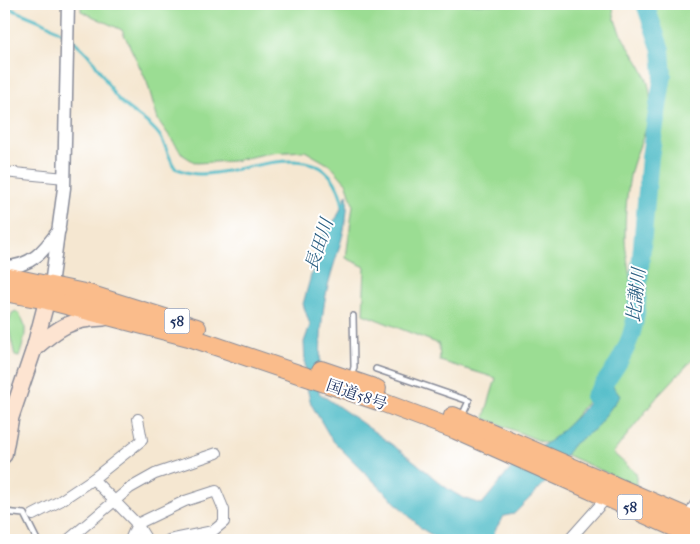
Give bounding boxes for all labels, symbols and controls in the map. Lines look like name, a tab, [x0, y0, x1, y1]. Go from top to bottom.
water label: 長田川	[301, 214, 338, 274]
water label: 比謝川	[623, 265, 650, 323]
road number: 58	[164, 308, 190, 334]
street label: 国道58号	[324, 375, 390, 414]
road number: 58	[618, 494, 642, 520]

